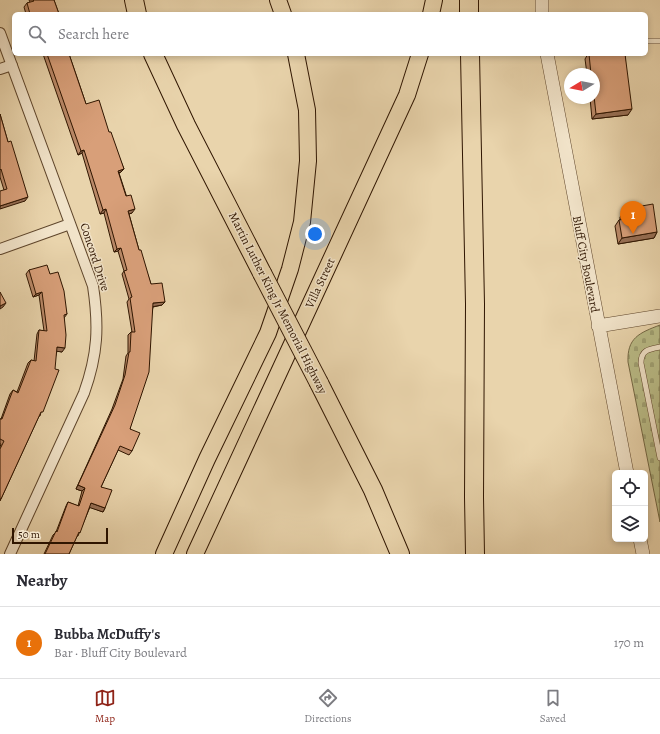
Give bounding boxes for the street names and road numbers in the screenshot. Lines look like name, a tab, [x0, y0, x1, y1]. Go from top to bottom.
street label: Martin Luther King Jr Memorial Highway	[225, 209, 331, 397]
street label: Bluff City Boulevard	[569, 214, 603, 314]
street label: Concord Drive	[76, 221, 114, 293]
street label: Villa Street	[301, 255, 339, 312]

